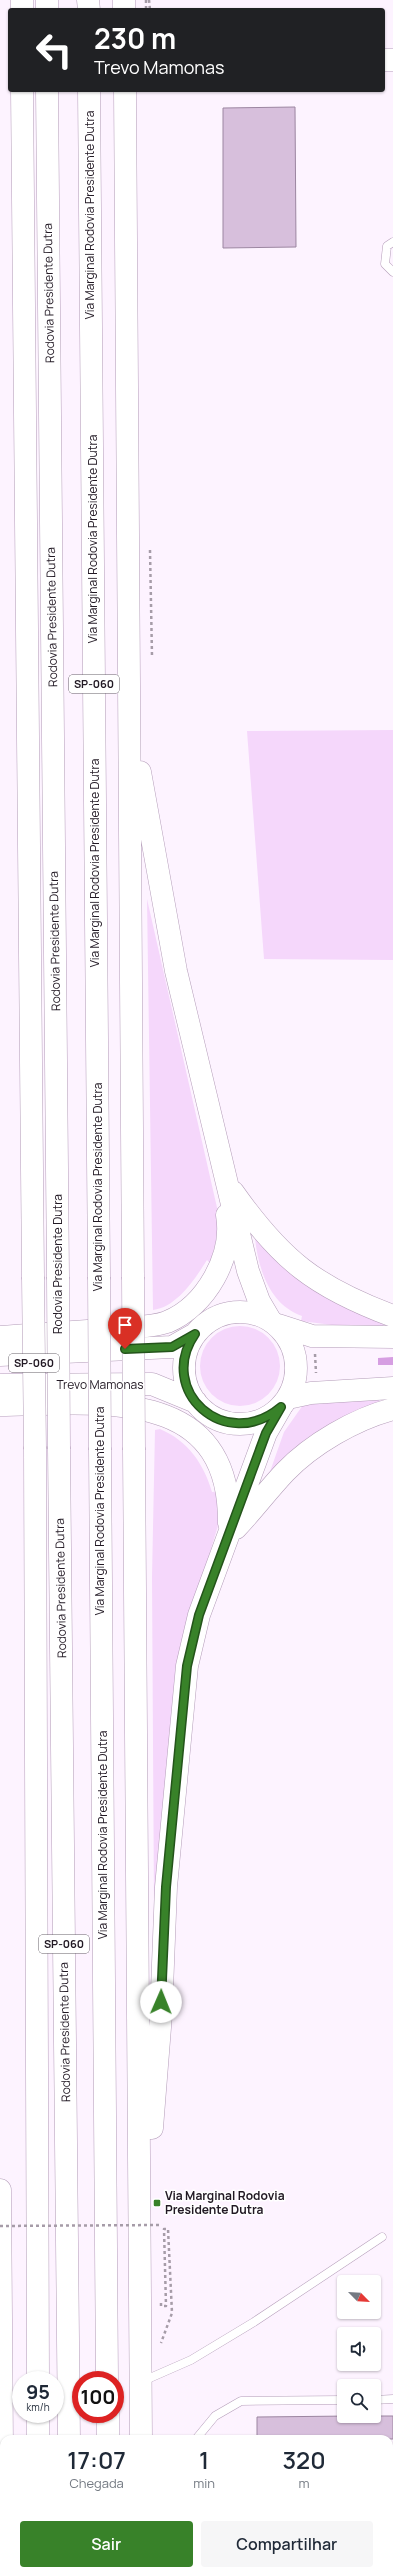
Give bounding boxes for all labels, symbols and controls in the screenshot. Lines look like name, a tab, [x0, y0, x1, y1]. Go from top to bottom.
text: 230 m	[94, 19, 176, 57]
icon: left	[28, 24, 80, 76]
text: Trevo Mamonas	[94, 55, 224, 79]
street label: Via Marginal Rodovia Presidente Dutra	[81, 111, 98, 319]
street label: Rodovia Presidente Dutra	[39, 223, 58, 363]
street label: Via Marginal Rodovia Presidente Dutra	[84, 435, 101, 643]
street label: Rodovia Presidente Dutra	[42, 547, 61, 687]
road number: SP-060	[69, 675, 119, 693]
street label: Via Marginal Rodovia Presidente Dutra	[86, 759, 103, 967]
street label: Rodovia Presidente Dutra	[45, 871, 64, 1011]
street label: Via Marginal Rodovia Presidente Dutra	[89, 1083, 106, 1291]
street label: Rodovia Presidente Dutra	[49, 1194, 66, 1334]
pin	[108, 1308, 142, 1349]
icon: arrive	[114, 1314, 136, 1336]
road number: SP-060	[9, 1354, 59, 1372]
street label: Trevo Mamonas	[57, 1376, 143, 1393]
street label: Via Marginal Rodovia Presidente Dutra	[91, 1407, 108, 1615]
street label: Rodovia Presidente Dutra	[51, 1518, 70, 1658]
street label: Via Marginal Rodovia Presidente Dutra	[94, 1731, 111, 1939]
road number: SP-060	[39, 1935, 89, 1953]
street label: Rodovia Presidente Dutra	[55, 1962, 74, 2102]
position arrow	[140, 1981, 182, 2023]
place label: Via Marginal Rodovia Presidente Dutra	[165, 2187, 285, 2218]
marker: Via Marginal Rodovia Presidente Dutra	[152, 2198, 162, 2208]
north arrow	[337, 2275, 381, 2319]
map controls	[337, 2275, 381, 2423]
button: sound	[337, 2327, 381, 2371]
speed limit sign: 100	[72, 2371, 124, 2423]
text: 95	[26, 2378, 50, 2405]
button: search	[337, 2379, 381, 2423]
text: km/h	[26, 2400, 50, 2414]
text: 17:07	[67, 2443, 126, 2476]
text: 1	[199, 2443, 209, 2476]
text: 320	[282, 2443, 326, 2476]
text: Chegada	[69, 2474, 124, 2492]
text: min	[193, 2474, 215, 2492]
text: m	[298, 2474, 310, 2492]
button: Sair	[20, 2521, 193, 2567]
button: Compartilhar	[201, 2521, 373, 2567]

